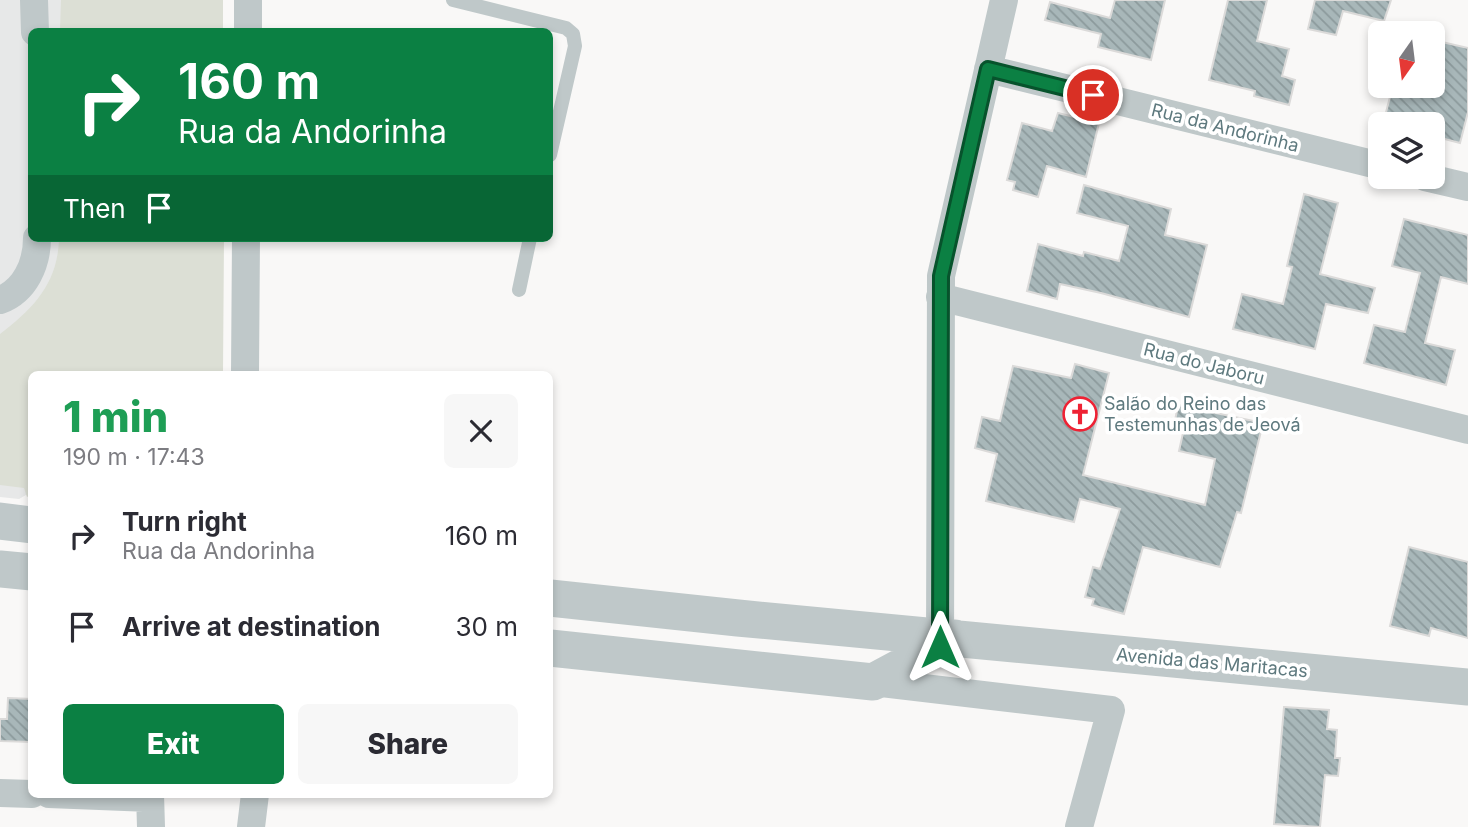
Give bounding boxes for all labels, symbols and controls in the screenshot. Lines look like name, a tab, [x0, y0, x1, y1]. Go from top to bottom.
north arrow	[1368, 21, 1446, 98]
map controls	[1368, 21, 1445, 189]
text: 160 m	[178, 52, 320, 111]
icon: right	[63, 56, 154, 147]
pin	[1063, 65, 1123, 125]
icon: arrive	[1074, 76, 1112, 114]
street label: Rua da Andorinha	[1149, 99, 1301, 156]
text: Rua da Andorinha	[178, 112, 447, 151]
button: layers	[1368, 112, 1445, 189]
icon: arrive	[140, 189, 178, 227]
text: Then	[63, 193, 126, 224]
street label: Rua do Jaboru	[1141, 338, 1267, 389]
text: 1 min	[63, 391, 168, 442]
place label: Salão do Reino das Testemunhas de Jeová	[1104, 393, 1301, 435]
button: close	[444, 394, 518, 468]
church icon: Salão do Reino das Testemunhas de Jeová	[1061, 395, 1099, 433]
text: 190 m · 17:43	[63, 443, 205, 471]
text: Turn right	[122, 506, 247, 537]
icon: right	[63, 517, 101, 555]
text: 160 m	[445, 520, 518, 551]
text: Rua da Andorinha	[122, 537, 315, 565]
icon: arrive	[63, 608, 101, 646]
position arrow	[903, 610, 977, 684]
text: Arrive at destination	[122, 611, 381, 642]
text: 30 m	[455, 611, 518, 642]
street label: Avenida das Maritacas	[1115, 644, 1309, 681]
button: Exit	[63, 704, 284, 784]
button: Share	[298, 704, 518, 784]

